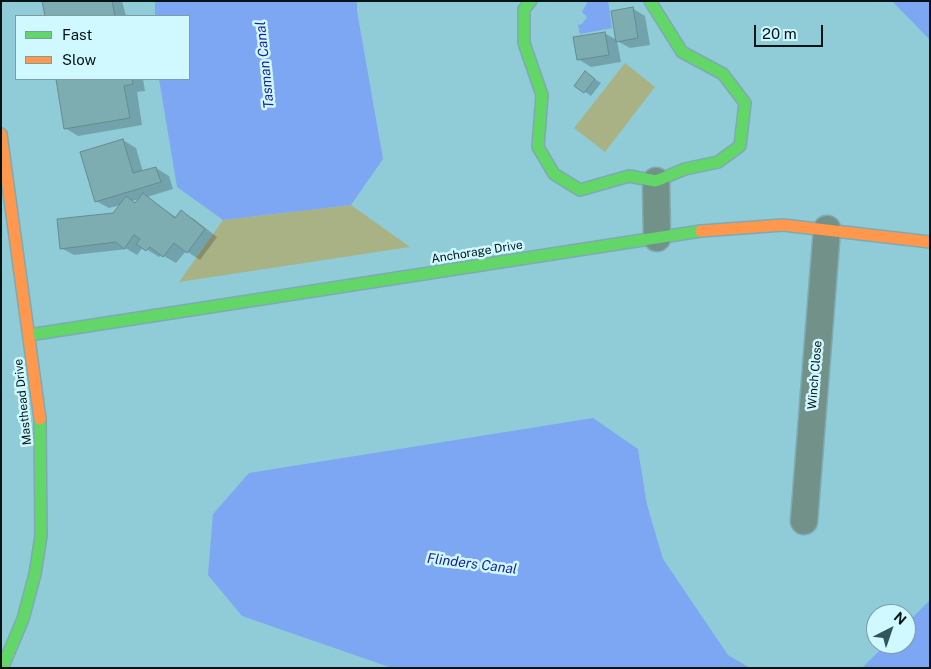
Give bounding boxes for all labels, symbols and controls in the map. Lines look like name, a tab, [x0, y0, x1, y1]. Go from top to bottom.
legend	[15, 15, 190, 80]
scale bar	[756, 15, 825, 47]
water label: Tasman Canal	[252, 21, 278, 109]
text: 20 m	[762, 25, 797, 42]
text: Fast	[62, 26, 92, 43]
text: Slow	[62, 51, 96, 68]
street label: Anchorage Drive	[430, 238, 524, 266]
street label: Winch Close	[805, 340, 825, 410]
street label: Masthead Drive	[11, 358, 35, 446]
water label: Flinders Canal	[426, 550, 518, 578]
north arrow	[866, 604, 916, 654]
text: N	[891, 609, 910, 628]

